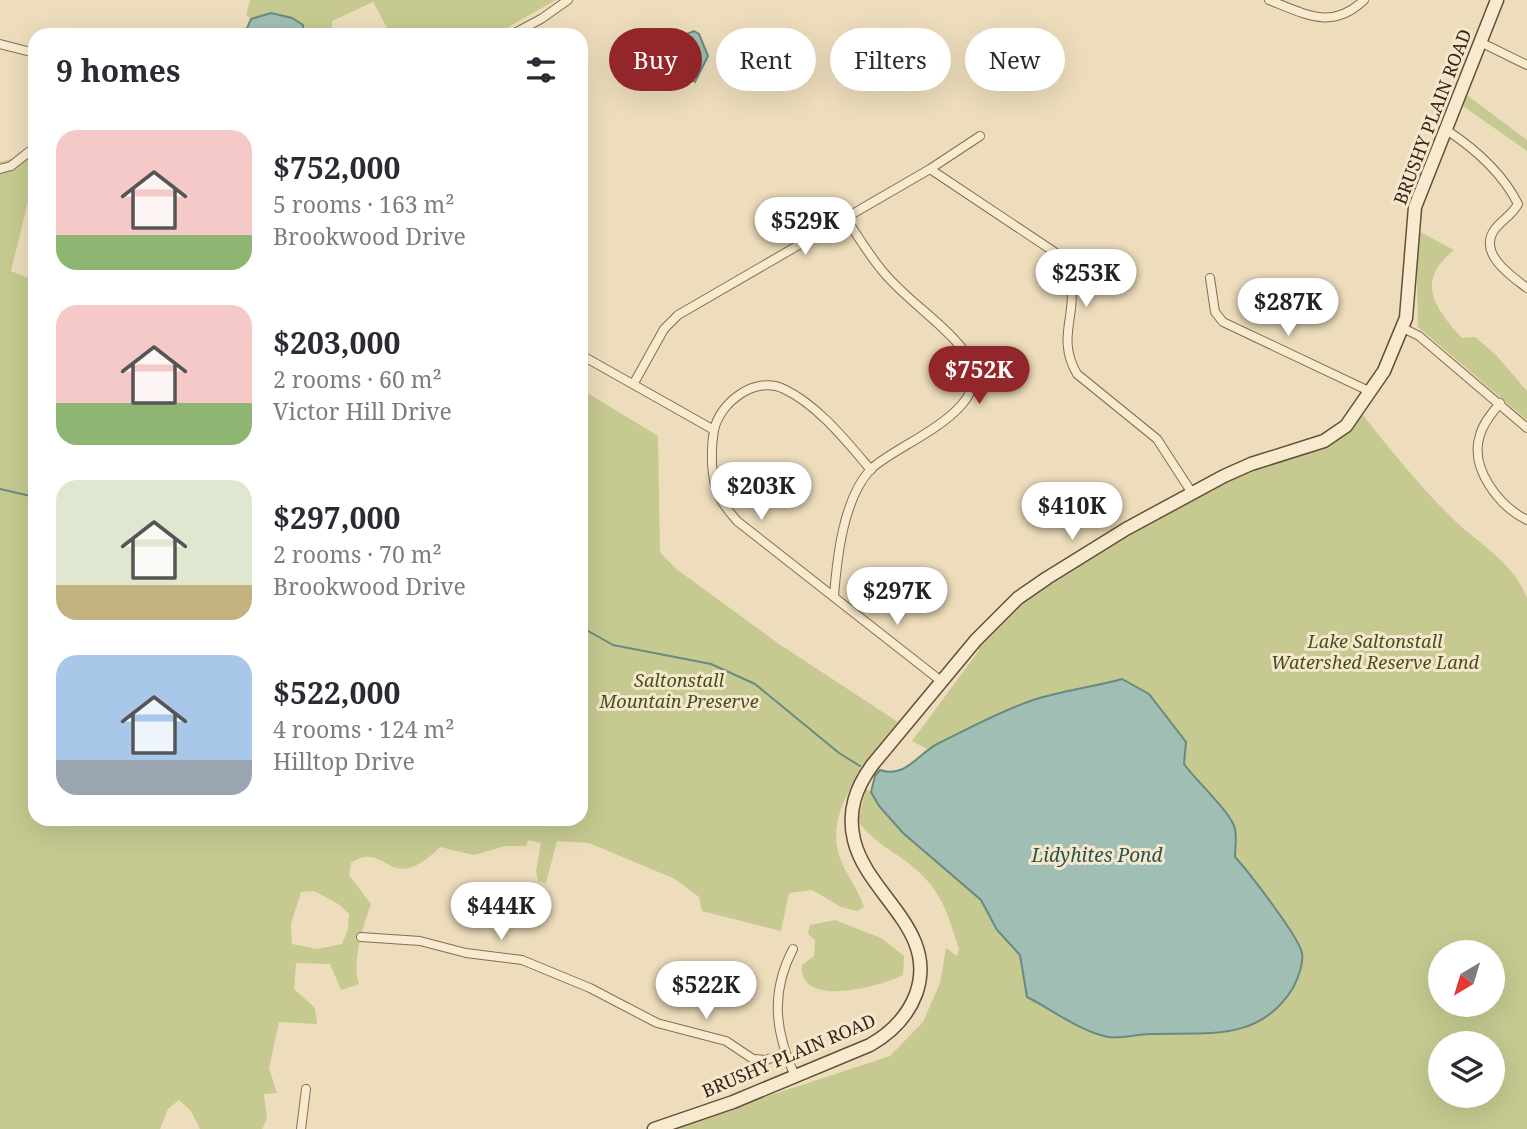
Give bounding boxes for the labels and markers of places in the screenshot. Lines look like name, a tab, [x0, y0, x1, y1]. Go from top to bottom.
pin: $529K	[756, 198, 854, 257]
pin: $253K	[1037, 250, 1135, 309]
pin: $287K	[1239, 278, 1337, 338]
pin: $752K	[930, 346, 1028, 406]
pin: $203K	[712, 462, 810, 522]
pin: $410K	[1023, 482, 1121, 542]
pin: $297K	[848, 568, 946, 627]
pin: $444K	[452, 883, 550, 942]
pin: $522K	[657, 962, 755, 1021]

